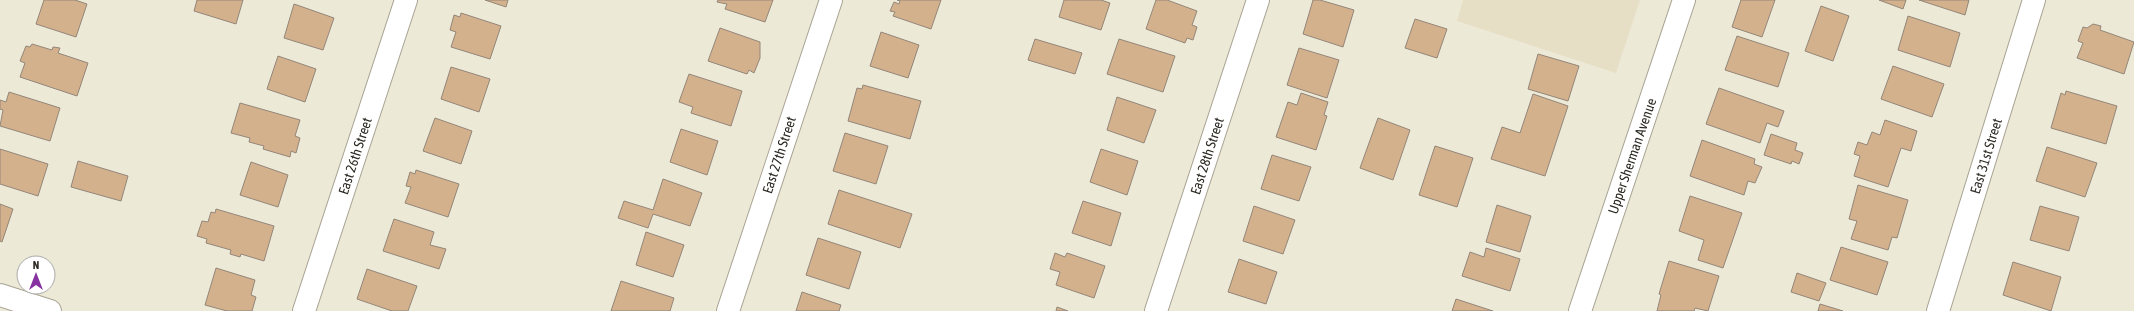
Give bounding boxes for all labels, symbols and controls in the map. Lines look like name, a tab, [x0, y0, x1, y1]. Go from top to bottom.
street label: Upper Sherman Avenue	[1605, 96, 1659, 216]
street label: East 27th Street	[759, 114, 799, 196]
street label: East 26th Street	[335, 115, 375, 197]
street label: East 28th Street	[1187, 115, 1227, 197]
street label: East 31st Street	[1967, 116, 2005, 196]
north arrow	[16, 255, 56, 295]
text: N	[33, 259, 39, 271]

